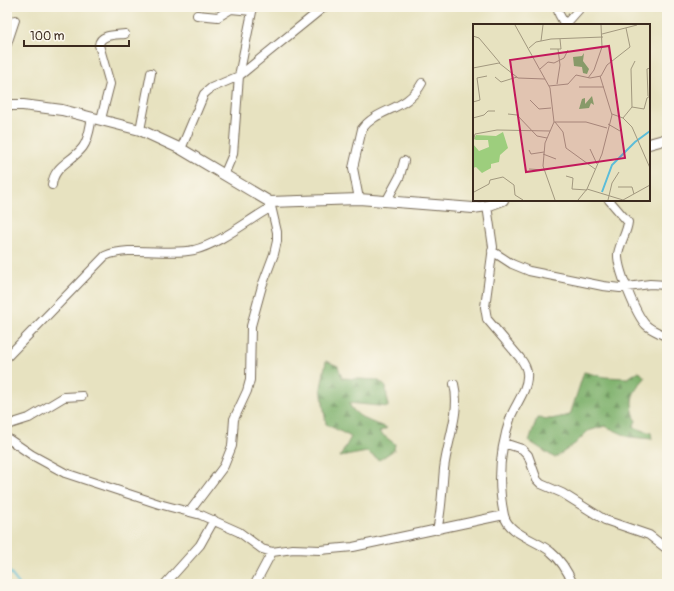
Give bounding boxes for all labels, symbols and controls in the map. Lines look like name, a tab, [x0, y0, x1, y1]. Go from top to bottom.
scale bar	[24, 22, 129, 48]
inset map	[473, 24, 650, 201]
text: 100 m	[30, 29, 65, 44]

